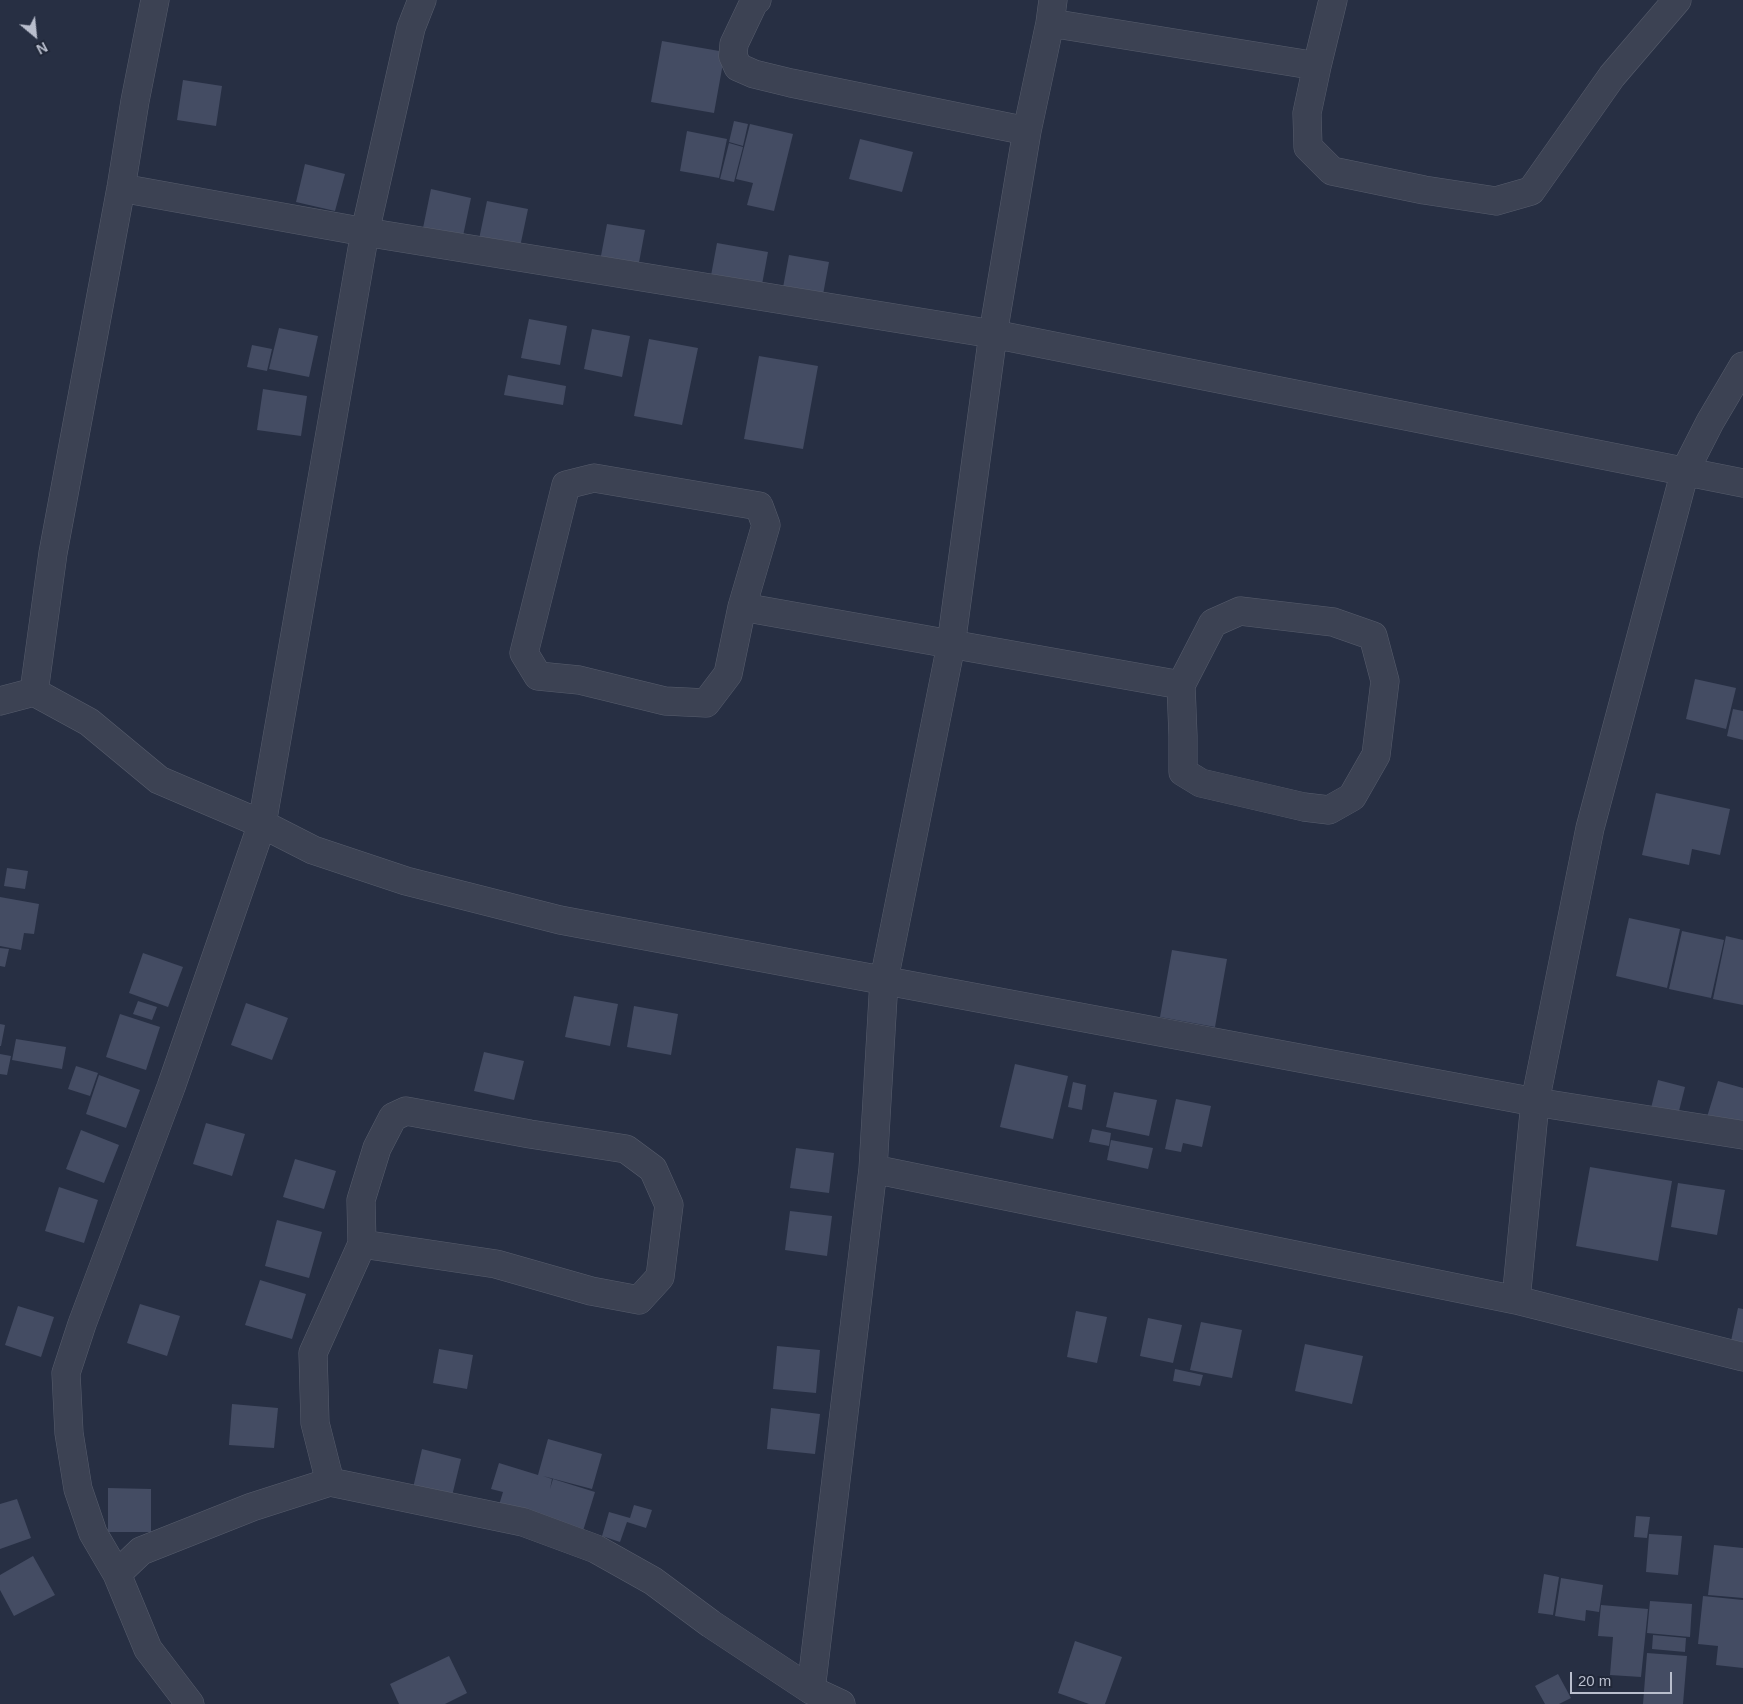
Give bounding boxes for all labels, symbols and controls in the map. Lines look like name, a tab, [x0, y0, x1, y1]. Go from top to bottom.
north arrow	[10, 10, 60, 60]
text: N	[34, 39, 50, 58]
scale bar	[1573, 1662, 1676, 1694]
text: 20 m	[1578, 1672, 1611, 1689]

